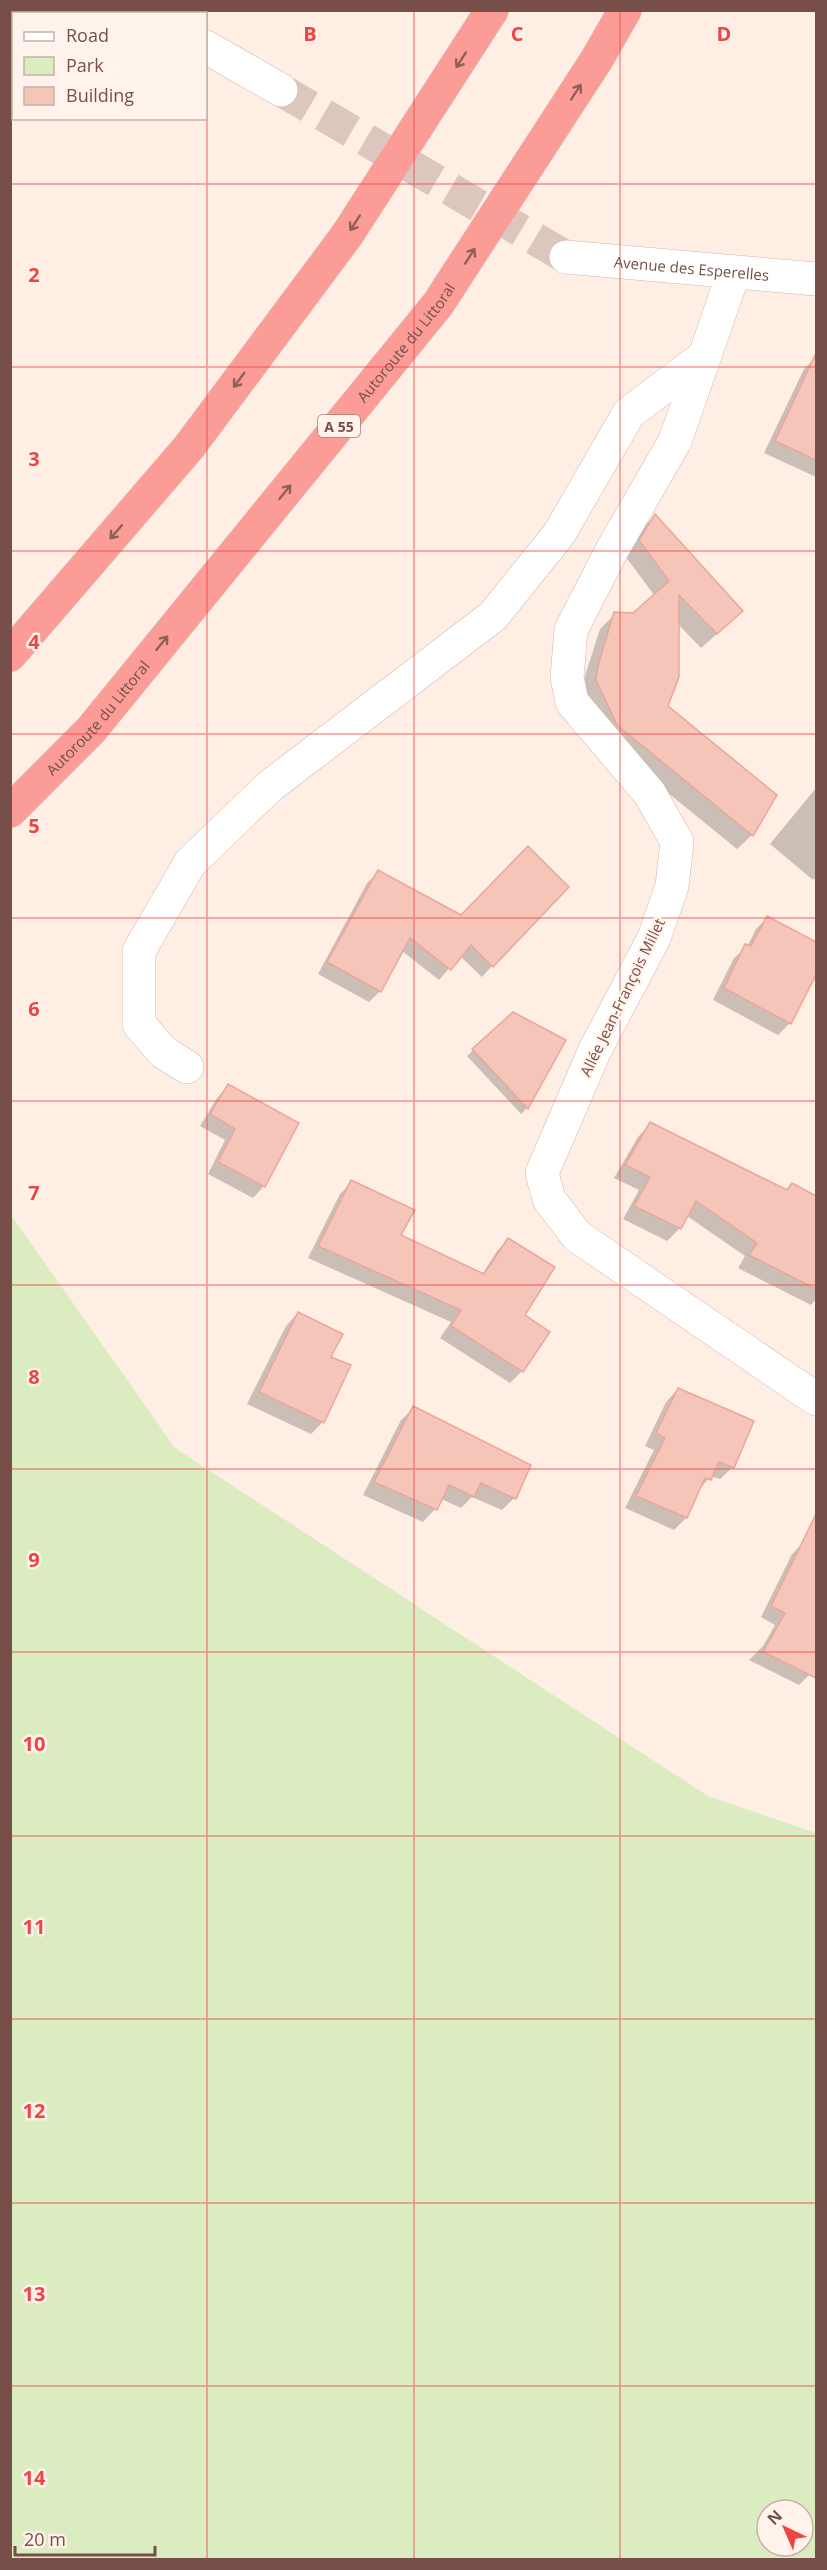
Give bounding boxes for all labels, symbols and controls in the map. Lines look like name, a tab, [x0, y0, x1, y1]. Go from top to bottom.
legend	[12, 12, 207, 120]
text: B	[303, 20, 317, 47]
text: C	[511, 20, 524, 47]
text: D	[717, 20, 731, 47]
text: Road	[66, 23, 109, 47]
one-way arrow	[454, 51, 467, 68]
text: Park	[66, 53, 104, 77]
text: Building	[66, 83, 134, 107]
one-way arrow	[570, 84, 582, 101]
one-way arrow	[348, 215, 361, 232]
one-way arrow	[464, 248, 476, 264]
street label: Avenue des Esperelles	[613, 251, 770, 285]
text: 2	[28, 261, 40, 288]
street label: Autoroute du Littoral	[352, 279, 459, 406]
one-way arrow	[233, 372, 245, 388]
road number: A 55	[318, 415, 360, 437]
text: 3	[28, 445, 40, 472]
one-way arrow	[279, 484, 292, 500]
one-way arrow	[109, 524, 123, 539]
text: 4	[28, 628, 40, 655]
one-way arrow	[155, 636, 169, 651]
street label: Autoroute du Littoral	[41, 656, 154, 780]
text: 5	[28, 812, 40, 839]
street label: Allée Jean-François Millet	[575, 915, 669, 1079]
text: 6	[28, 995, 40, 1022]
text: 7	[28, 1179, 40, 1206]
text: 8	[28, 1363, 40, 1390]
text: 9	[28, 1546, 40, 1573]
text: 10	[23, 1730, 45, 1757]
text: 11	[23, 1913, 45, 1940]
text: 12	[23, 2097, 45, 2124]
text: 13	[23, 2280, 45, 2307]
text: 14	[23, 2464, 46, 2491]
north arrow	[755, 2498, 815, 2558]
text: N	[762, 2505, 787, 2530]
scale bar	[15, 2519, 154, 2557]
text: 20 m	[24, 2527, 66, 2551]

